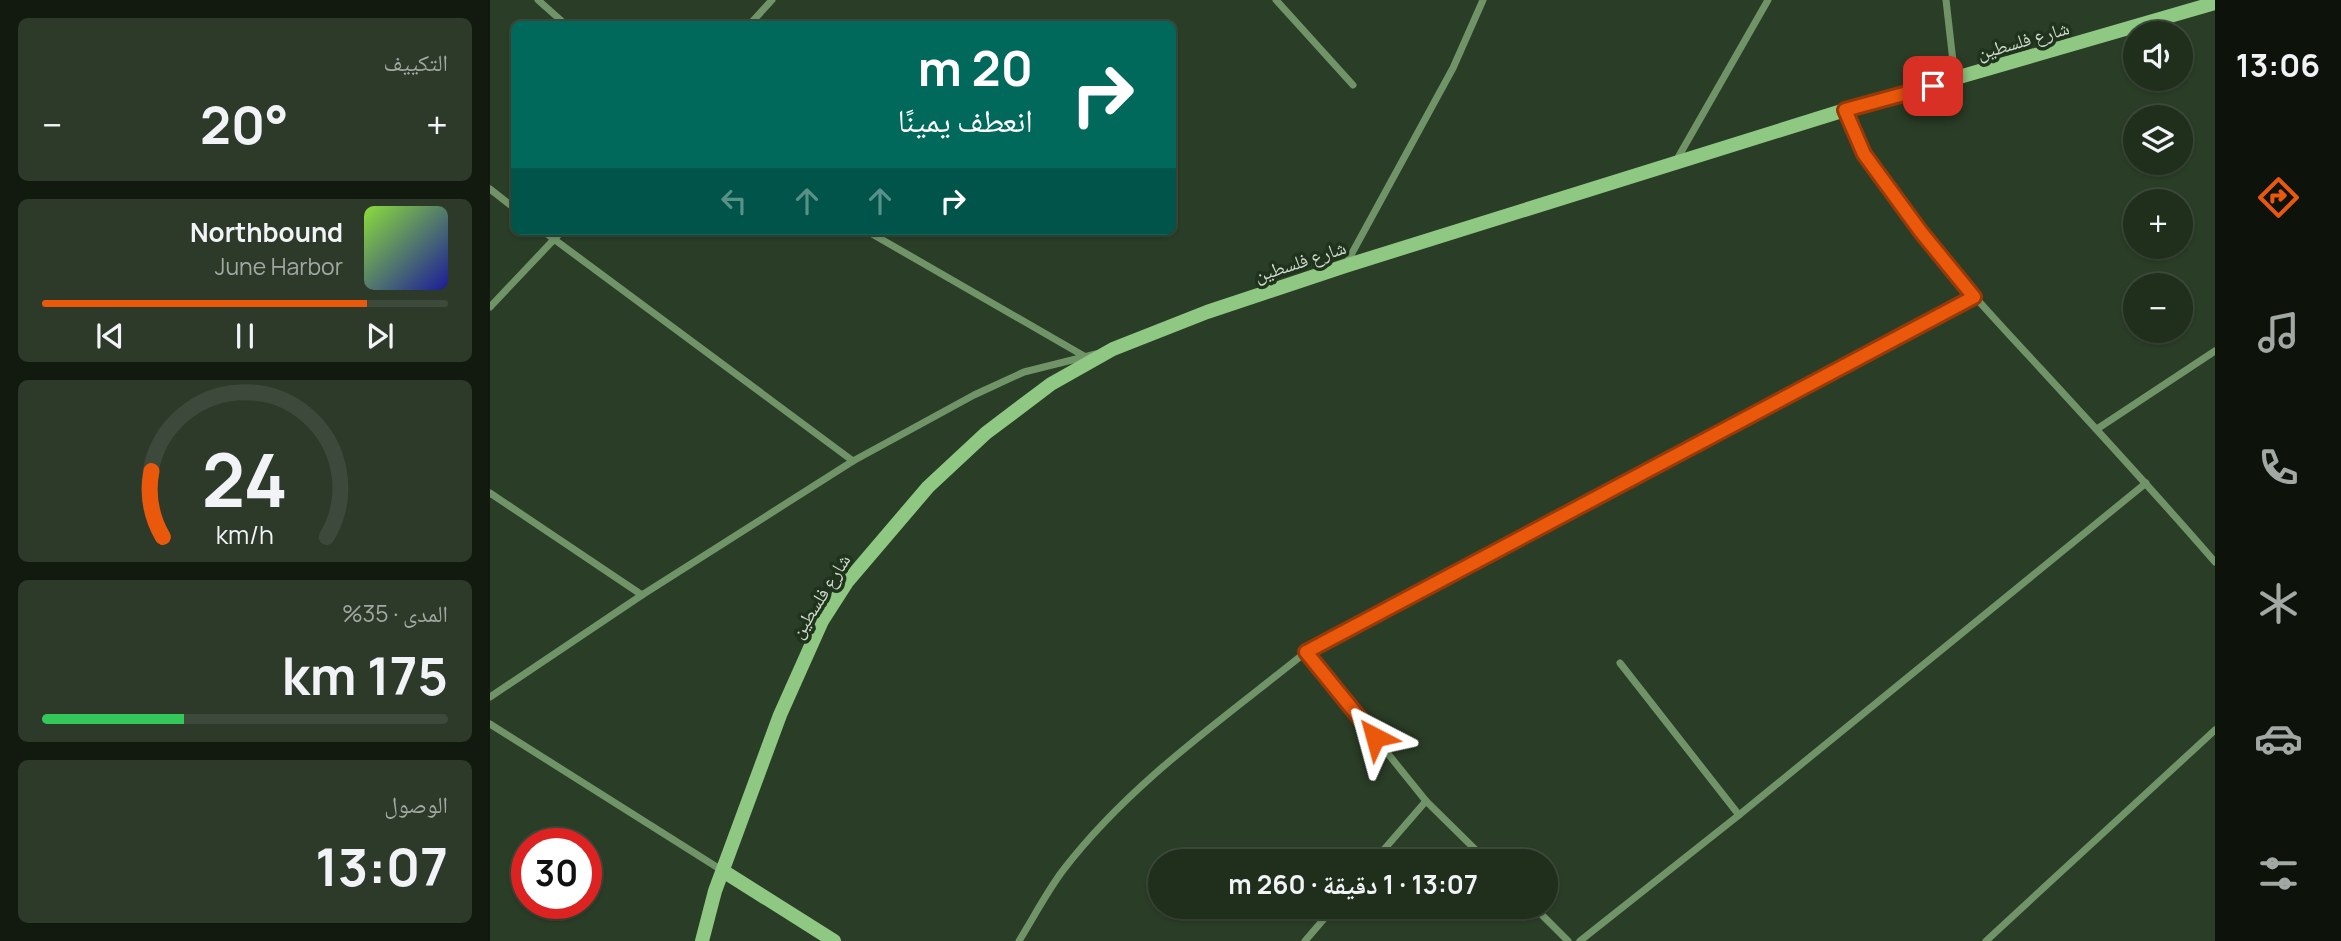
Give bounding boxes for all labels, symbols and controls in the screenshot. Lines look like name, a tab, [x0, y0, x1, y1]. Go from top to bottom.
street label: شارع فلسطين	[1974, 14, 2072, 66]
map controls	[2123, 21, 2193, 343]
button: sound	[2123, 21, 2193, 91]
text: 20 m	[918, 34, 1033, 101]
text: 13:06	[2236, 43, 2320, 87]
text: التكييف	[383, 46, 448, 78]
icon: right	[1057, 49, 1148, 140]
pin	[1903, 56, 1963, 116]
icon: arrive	[1914, 67, 1952, 105]
text: 20°	[200, 89, 289, 160]
text: −	[42, 98, 63, 150]
text: +	[426, 98, 448, 150]
text: انعطف يمينًا	[898, 98, 1033, 142]
button: layers	[2123, 105, 2193, 175]
icon: directions	[2254, 173, 2303, 222]
icon: left	[715, 182, 753, 220]
icon: ahead	[788, 182, 826, 220]
icon: ahead	[861, 182, 899, 220]
icon: right	[934, 182, 972, 220]
button: +	[2123, 189, 2193, 259]
text: Northbound	[190, 214, 343, 250]
street label: شارع فلسطين	[1251, 234, 1349, 288]
text: June Harbor	[215, 250, 343, 282]
button: −	[2123, 273, 2193, 343]
icon: music	[2254, 308, 2303, 357]
icon: previous	[91, 317, 129, 355]
icon: pause	[226, 317, 264, 355]
icon: next	[361, 317, 399, 355]
text: 24	[202, 429, 288, 529]
icon: phone	[2254, 443, 2303, 492]
text: km/h	[216, 516, 274, 551]
street label: شارع فلسطين	[784, 549, 856, 643]
icon: climate	[2254, 579, 2303, 628]
text: المدى · 35%	[342, 597, 448, 629]
text: 175 km	[282, 640, 448, 711]
position arrow	[1338, 700, 1412, 774]
icon: car	[2254, 714, 2303, 763]
text: الوصول	[384, 788, 448, 820]
speed limit sign: 30	[511, 828, 602, 919]
text: 13:07	[315, 831, 448, 902]
icon: filters	[2254, 849, 2303, 898]
text: 13:07 · 1 دقيقة · 260 m	[1228, 866, 1478, 902]

